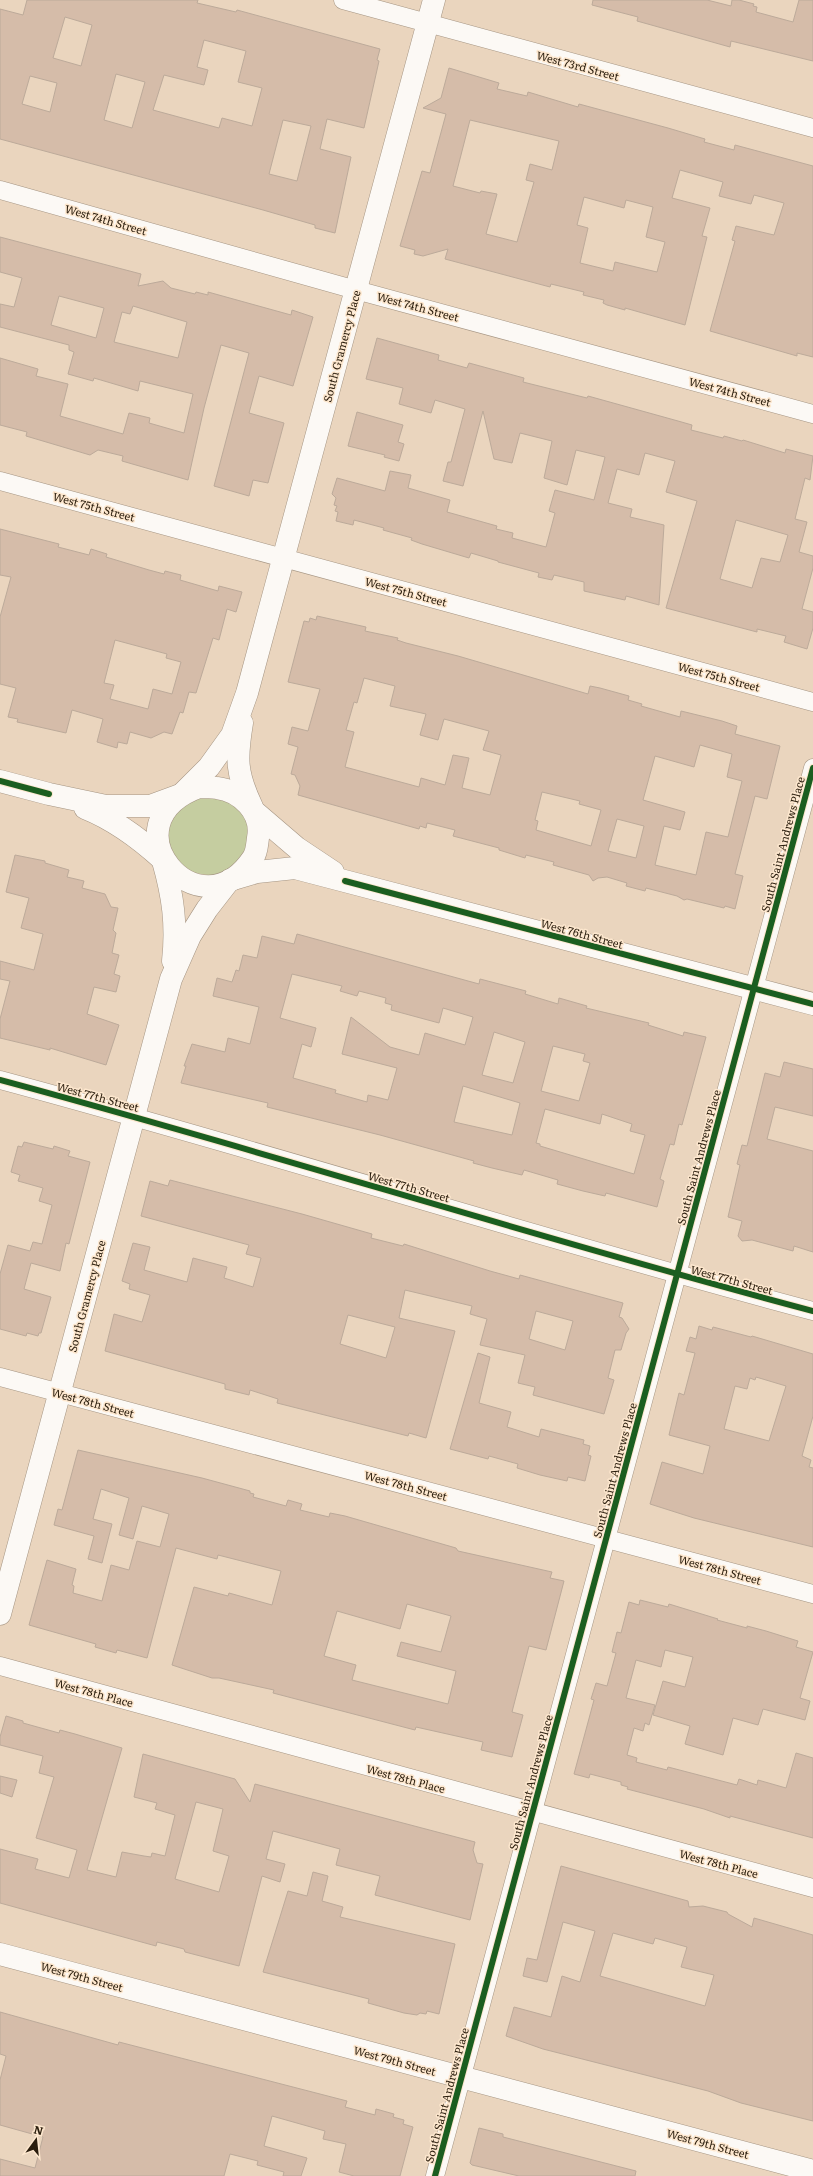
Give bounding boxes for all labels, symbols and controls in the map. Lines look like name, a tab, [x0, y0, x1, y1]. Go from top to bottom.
street label: West 73rd Street	[535, 46, 622, 84]
street label: West 74th Street	[63, 200, 149, 238]
street label: West 74th Street	[375, 287, 461, 325]
street label: South Gramercy Place	[318, 288, 364, 404]
street label: West 74th Street	[687, 372, 773, 410]
street label: West 75th Street	[51, 487, 137, 525]
street label: West 75th Street	[363, 572, 449, 610]
street label: West 75th Street	[676, 657, 762, 695]
street label: South Saint Andrews Place	[756, 774, 808, 913]
street label: West 76th Street	[539, 914, 626, 952]
street label: West 77th Street	[55, 1077, 141, 1115]
street label: South Saint Andrews Place	[672, 1087, 724, 1226]
street label: West 77th Street	[366, 1167, 452, 1206]
street label: South Gramercy Place	[63, 1238, 109, 1354]
street label: West 77th Street	[689, 1260, 775, 1298]
street label: West 78th Street	[50, 1383, 137, 1421]
street label: South Saint Andrews Place	[588, 1400, 640, 1539]
street label: West 78th Street	[363, 1466, 450, 1504]
street label: West 78th Street	[677, 1550, 764, 1588]
street label: West 78th Place	[53, 1674, 135, 1710]
street label: South Saint Andrews Place	[504, 1712, 556, 1851]
street label: West 78th Place	[365, 1760, 447, 1796]
street label: West 78th Place	[678, 1845, 760, 1881]
street label: West 79th Street	[39, 1957, 126, 1995]
street label: South Saint Andrews Place	[420, 2025, 472, 2164]
street label: West 79th Street	[352, 2041, 439, 2079]
north arrow	[16, 2120, 56, 2160]
text: N	[32, 2120, 45, 2138]
street label: West 79th Street	[665, 2124, 752, 2162]

